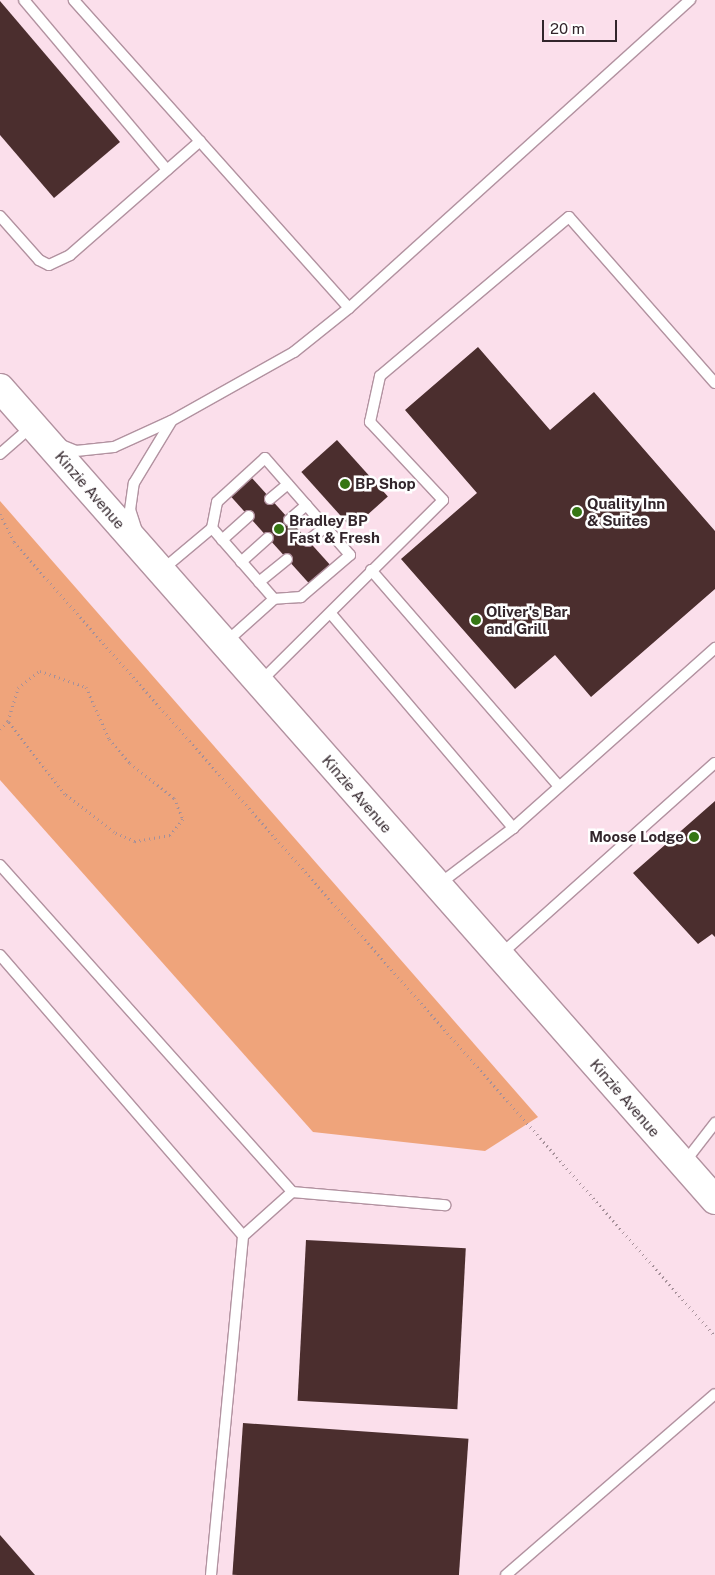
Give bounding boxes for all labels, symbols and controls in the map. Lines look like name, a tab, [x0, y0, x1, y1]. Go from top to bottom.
scale bar	[545, 10, 620, 42]
text: 20 m	[550, 20, 585, 37]
street label: Kinzie Avenue	[51, 447, 129, 533]
place label: BP Shop	[355, 475, 416, 493]
marker: BP Shop	[339, 478, 351, 490]
place label: Quality Inn & Suites	[587, 494, 665, 529]
marker: Quality Inn & Suites	[571, 506, 583, 518]
place label: Bradley BP Fast & Fresh	[289, 511, 380, 546]
marker: Bradley BP Fast & Fresh	[273, 523, 285, 535]
place label: Oliver's Bar and Grill	[486, 602, 568, 637]
marker: Oliver's Bar and Grill	[470, 614, 482, 626]
street label: Kinzie Avenue	[318, 751, 396, 837]
place label: Moose Lodge	[589, 828, 684, 846]
marker: Moose Lodge	[688, 831, 700, 843]
street label: Kinzie Avenue	[586, 1055, 664, 1141]

